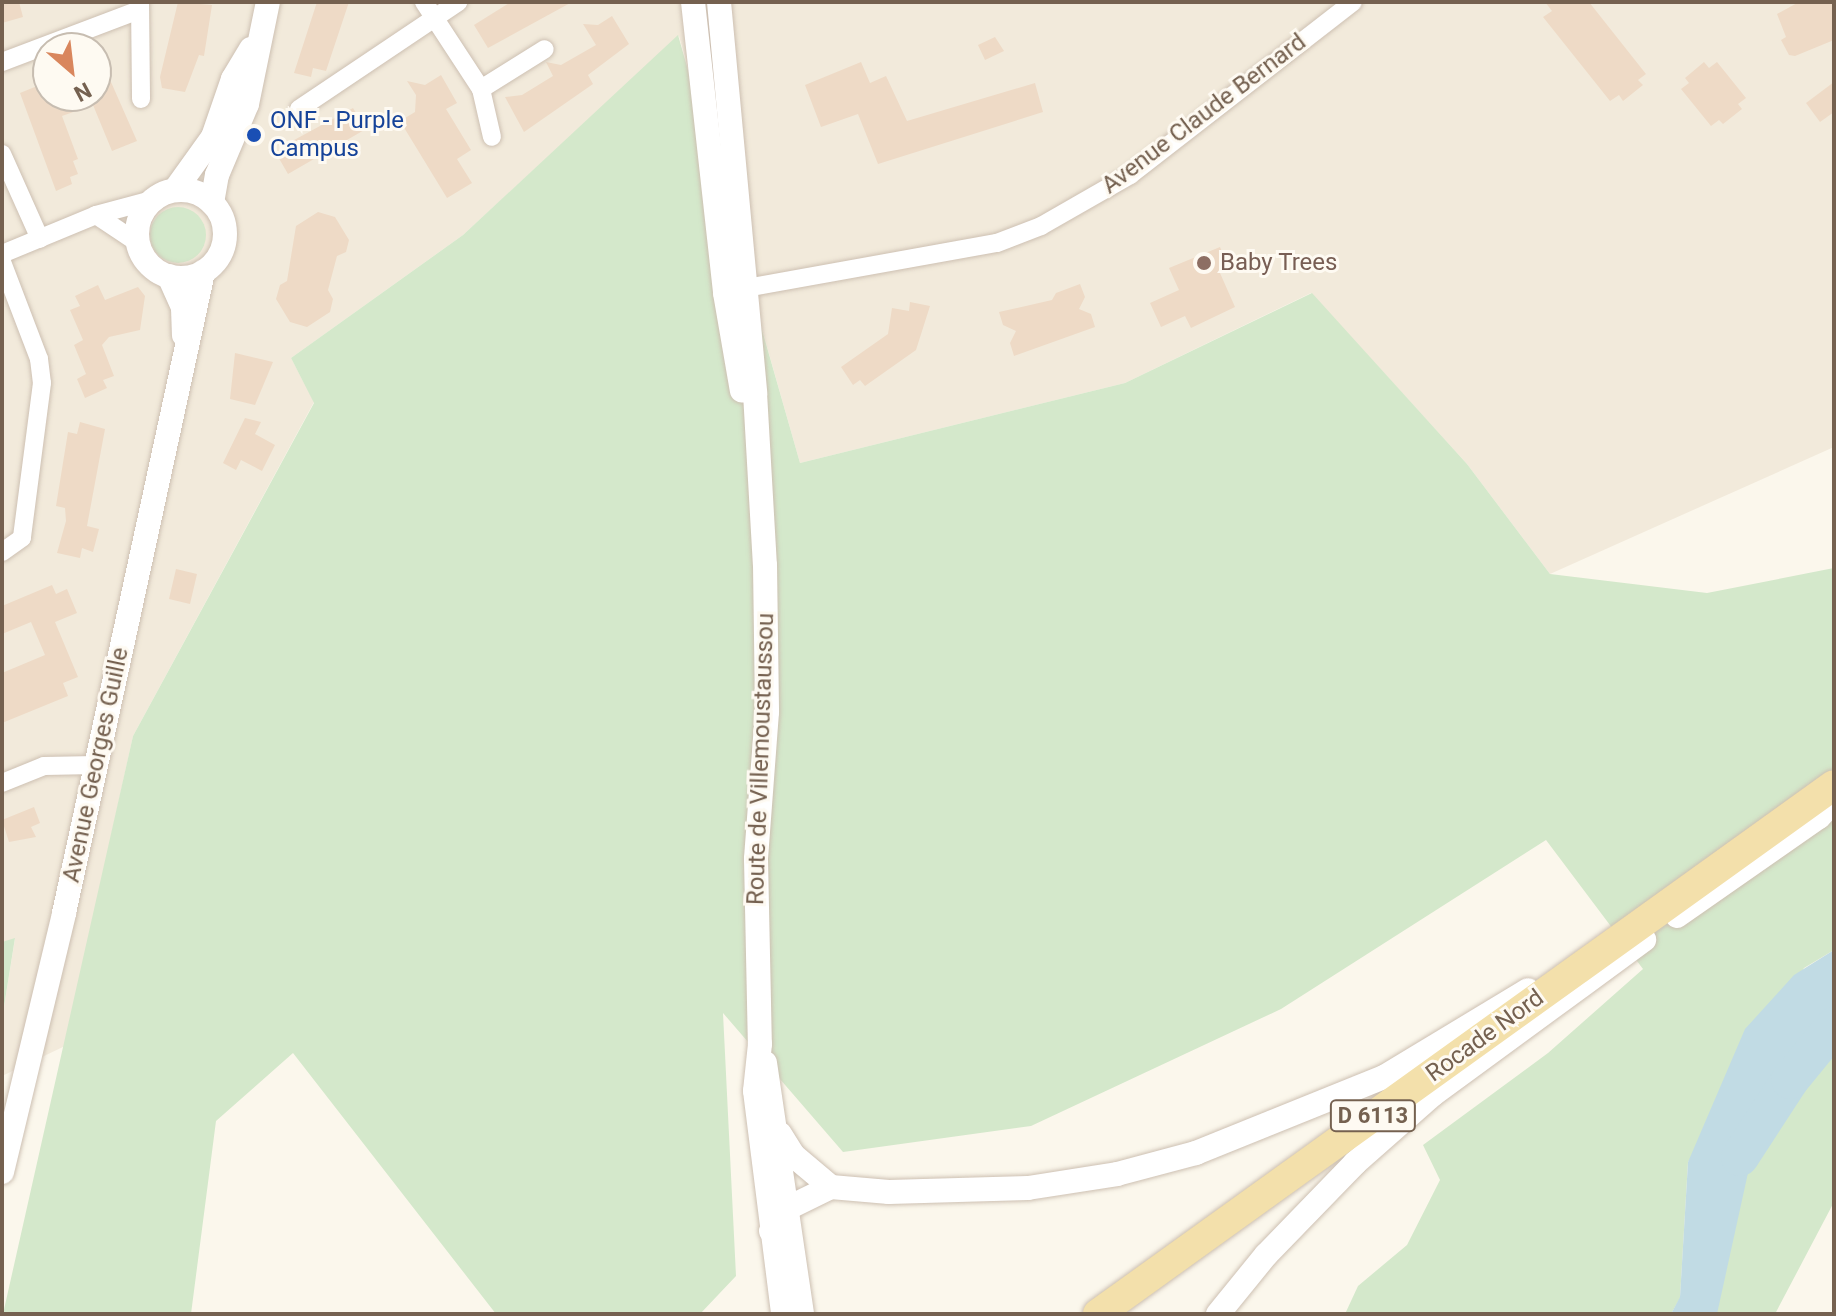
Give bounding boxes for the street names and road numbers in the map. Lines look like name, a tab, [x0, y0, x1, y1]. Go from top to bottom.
street label: Avenue Claude Bernard	[1096, 28, 1312, 200]
street label: Route de Villemoustaussou	[742, 613, 780, 905]
street label: Avenue Georges Guille	[57, 645, 135, 885]
street label: Rocade Nord	[1420, 984, 1550, 1088]
road number: D 6113	[1329, 1098, 1417, 1134]

